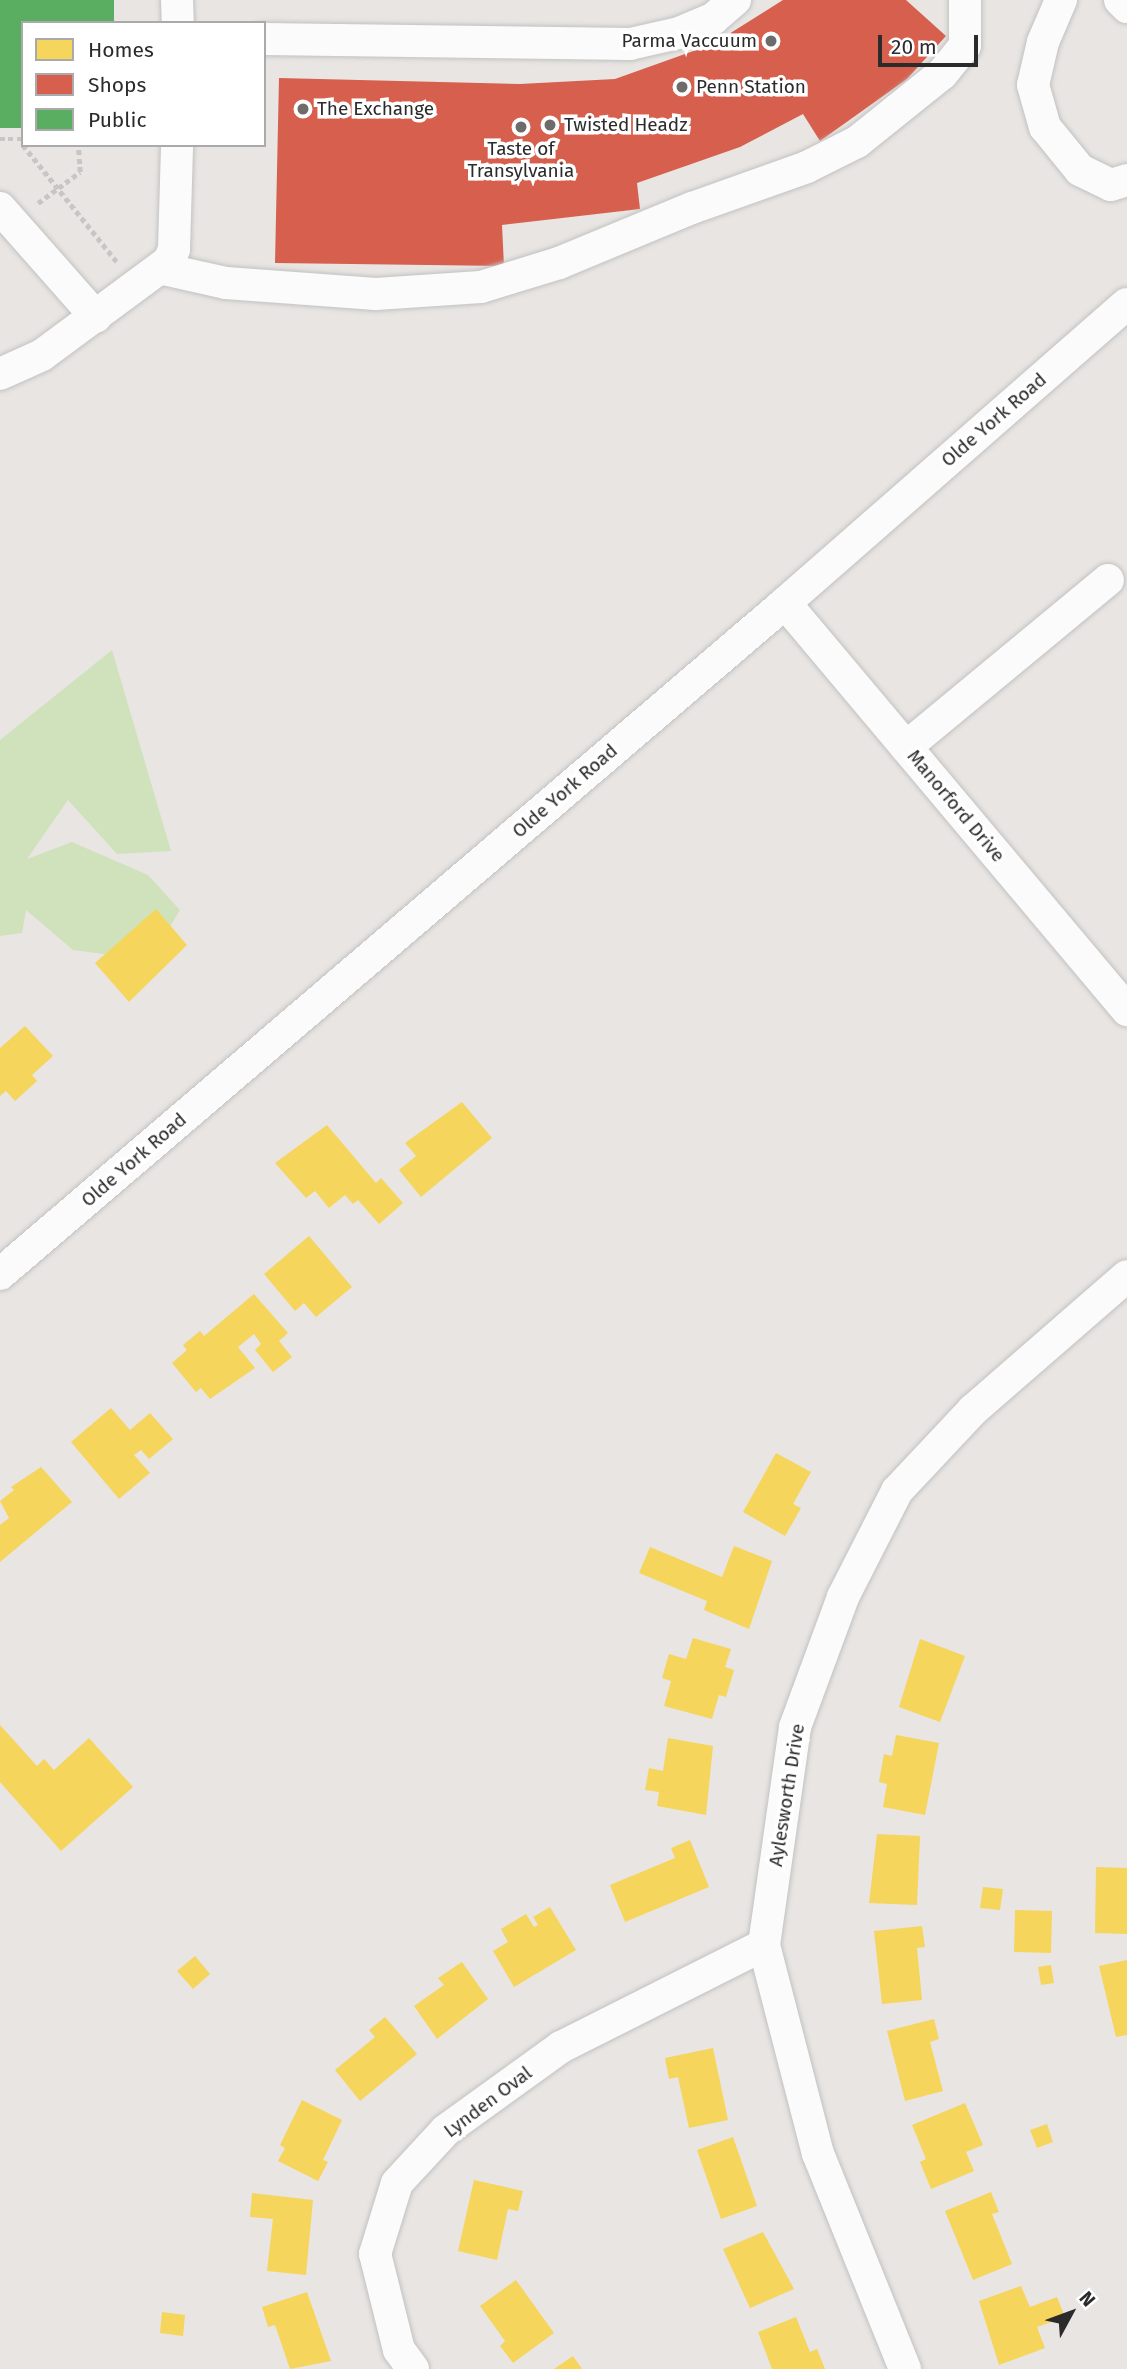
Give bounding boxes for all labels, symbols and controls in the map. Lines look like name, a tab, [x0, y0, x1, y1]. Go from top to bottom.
legend	[21, 21, 266, 147]
scale bar	[882, 21, 982, 65]
place label: Parma Vaccuum	[622, 30, 757, 52]
marker: Parma Vaccuum	[763, 33, 779, 49]
text: 20 m	[891, 34, 937, 60]
text: Homes	[88, 37, 154, 63]
text: Shops	[88, 72, 146, 98]
place label: Penn Station	[696, 76, 806, 98]
marker: Penn Station	[674, 79, 690, 95]
place label: The Exchange	[317, 98, 434, 120]
marker: The Exchange	[295, 101, 311, 117]
text: Public	[88, 107, 146, 133]
place label: Twisted Headz	[564, 114, 688, 136]
marker: Twisted Headz	[542, 117, 558, 133]
marker: Taste of Transylvania	[513, 119, 529, 135]
place label: Taste of Transylvania	[468, 138, 574, 182]
street label: Olde York Road	[937, 368, 1051, 472]
street label: Olde York Road	[508, 739, 622, 843]
street label: Manorford Drive	[902, 745, 1010, 867]
street label: Olde York Road	[77, 1108, 191, 1212]
street label: Aylesworth Drive	[764, 1722, 810, 1868]
street label: Lynden Oval	[439, 2061, 537, 2143]
north arrow	[1036, 2278, 1106, 2348]
text: N	[1074, 2287, 1100, 2311]

